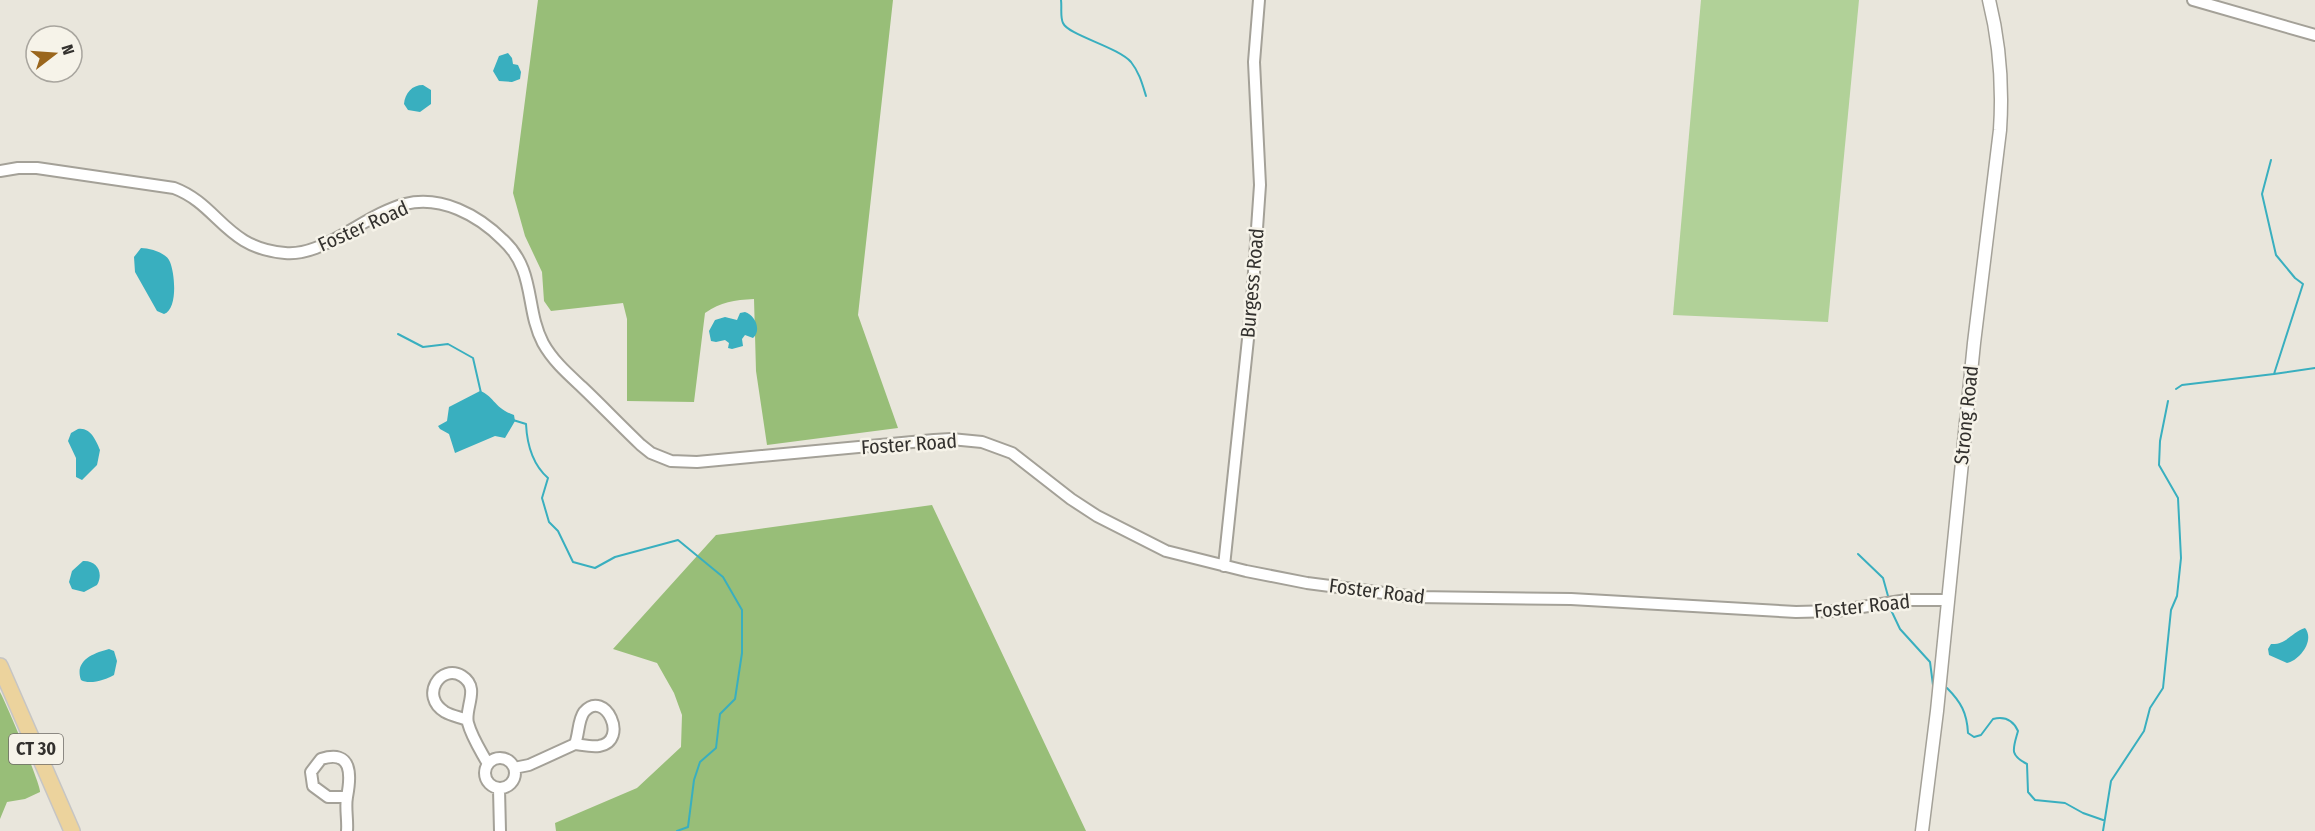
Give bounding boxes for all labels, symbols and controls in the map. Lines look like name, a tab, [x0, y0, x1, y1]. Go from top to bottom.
north arrow	[24, 24, 84, 84]
text: N	[57, 42, 78, 57]
street label: Foster Road	[314, 195, 412, 257]
street label: Burgess Road	[1235, 227, 1269, 339]
street label: Strong Road	[1949, 364, 1983, 466]
street label: Foster Road	[860, 429, 958, 459]
street label: Foster Road	[1328, 573, 1426, 609]
street label: Foster Road	[1813, 589, 1911, 623]
road number: CT 30	[9, 734, 63, 764]

